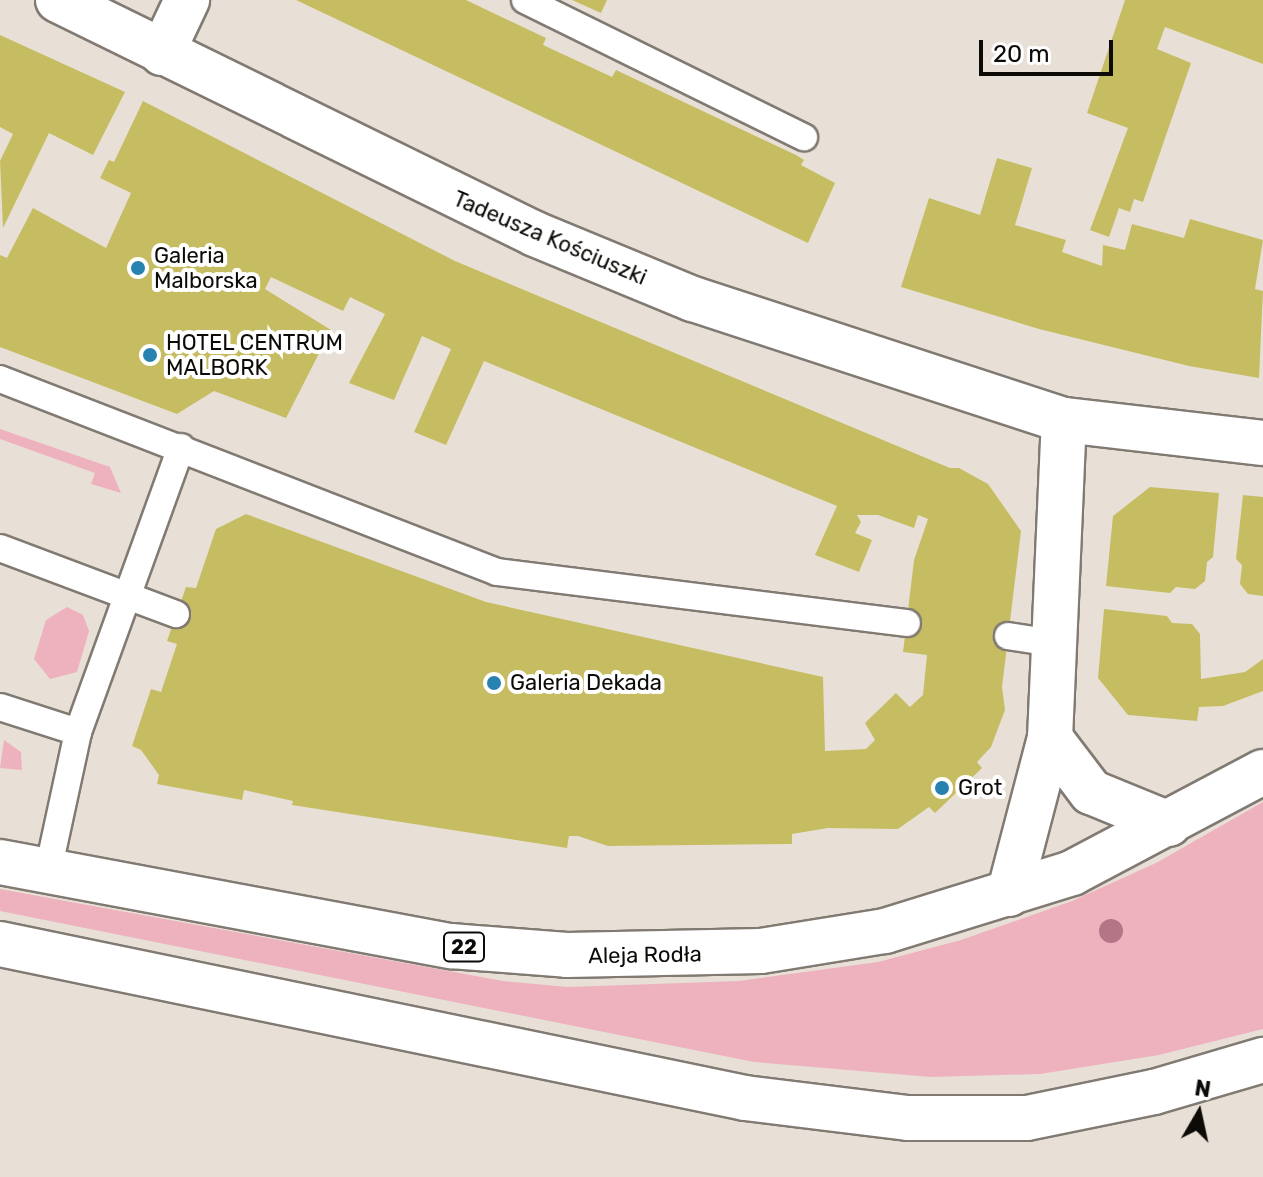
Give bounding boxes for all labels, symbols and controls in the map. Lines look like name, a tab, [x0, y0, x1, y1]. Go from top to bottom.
scale bar	[983, 24, 1117, 74]
text: 20 m	[993, 40, 1050, 68]
street label: Tadeusza Kościuszki	[449, 185, 651, 291]
place label: Galeria Malborska	[154, 242, 258, 294]
marker: Galeria Malborska	[129, 259, 147, 277]
place label: HOTEL CENTRUM MALBORK	[166, 329, 343, 380]
marker: HOTEL CENTRUM MALBORK	[141, 346, 159, 364]
place label: Galeria Dekada	[510, 670, 662, 696]
marker: Galeria Dekada	[485, 674, 503, 692]
place label: Grot	[958, 775, 1002, 801]
marker: Grot	[933, 779, 951, 797]
road number: 22	[442, 931, 486, 963]
street label: Aleja Rodła	[588, 941, 702, 969]
north arrow	[1159, 1073, 1239, 1153]
text: N	[1193, 1074, 1213, 1103]

